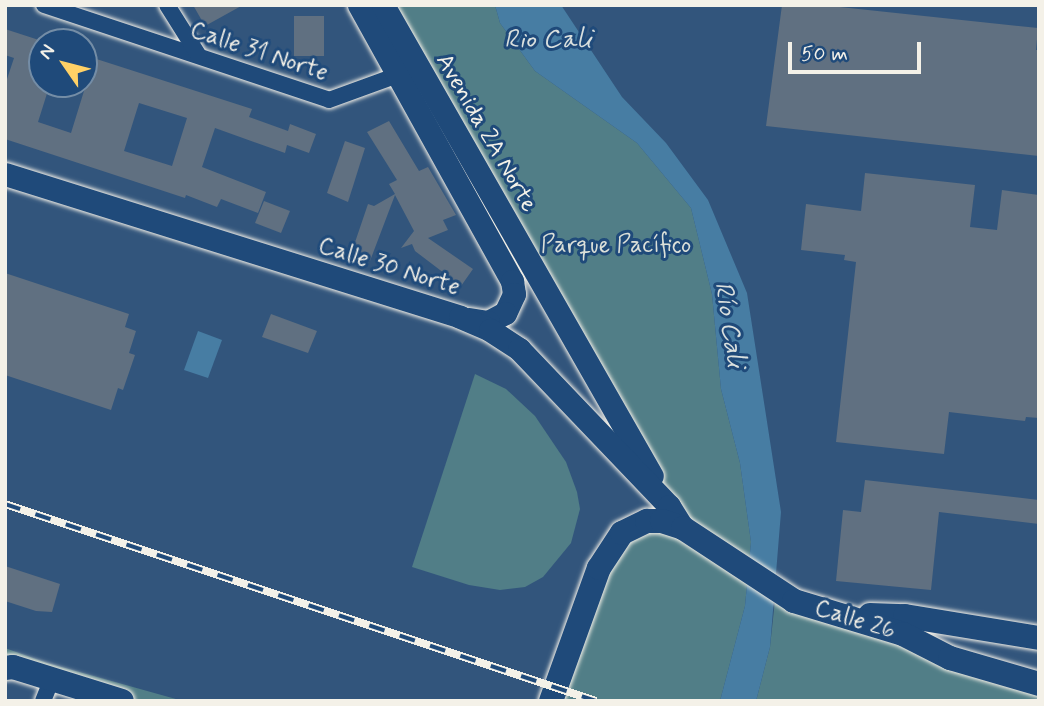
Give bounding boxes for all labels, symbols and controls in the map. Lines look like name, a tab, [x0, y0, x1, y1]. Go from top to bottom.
street label: Calle 31 Norte	[186, 16, 332, 88]
water label: Rio Cali	[505, 25, 591, 57]
north arrow	[28, 28, 98, 98]
scale bar	[792, 28, 925, 72]
text: N	[33, 39, 61, 64]
text: 50 m	[801, 40, 848, 68]
street label: Avenida 2A Norte	[429, 48, 543, 218]
street label: Calle 30 Norte	[315, 232, 463, 302]
park label: Parque Pacífico	[541, 232, 691, 260]
water label: Río Cali	[706, 279, 750, 371]
street label: Calle 26	[811, 594, 899, 646]

